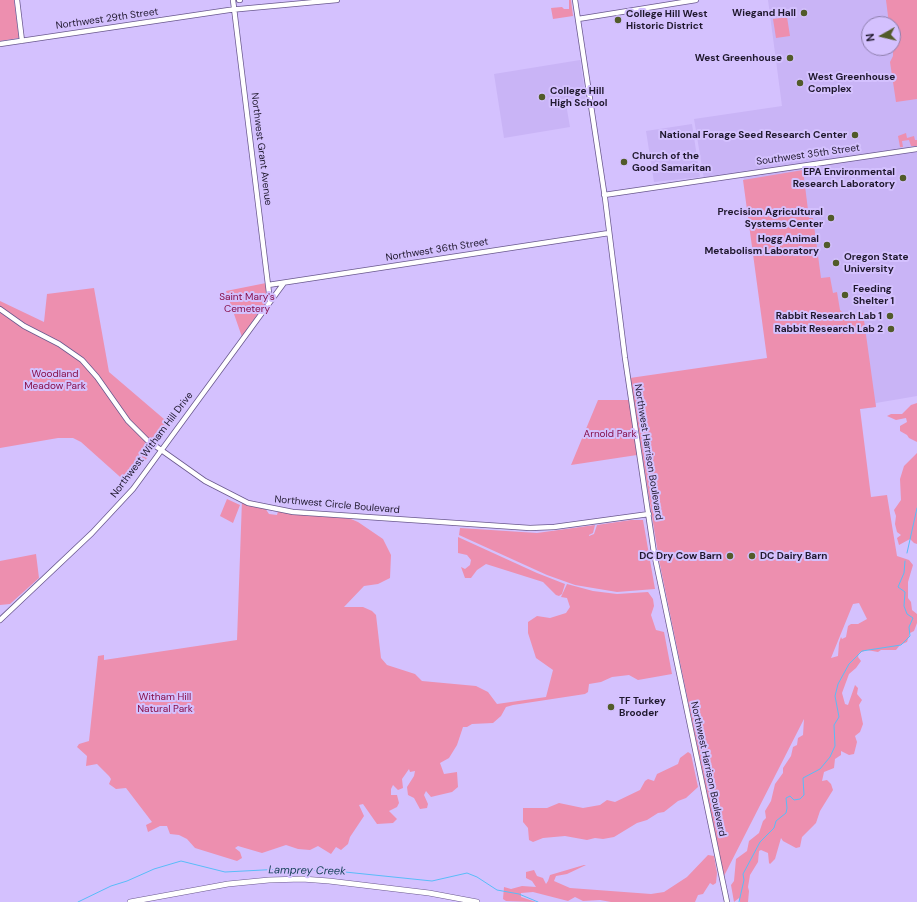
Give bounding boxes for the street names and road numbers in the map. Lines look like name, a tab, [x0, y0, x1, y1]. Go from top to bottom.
street label: Northwest 29th Street	[55, 6, 159, 32]
street label: Northwest Grant Avenue	[248, 92, 274, 206]
street label: Southwest 35th Street	[756, 142, 860, 168]
street label: Northwest 36th Street	[385, 236, 489, 264]
street label: Northwest Harrison Boulevard	[631, 383, 665, 521]
street label: Northwest Witham Hill Drive	[108, 390, 196, 500]
street label: Northwest Circle Boulevard	[274, 494, 400, 516]
street label: Northwest Harrison Boulevard	[688, 700, 728, 838]

